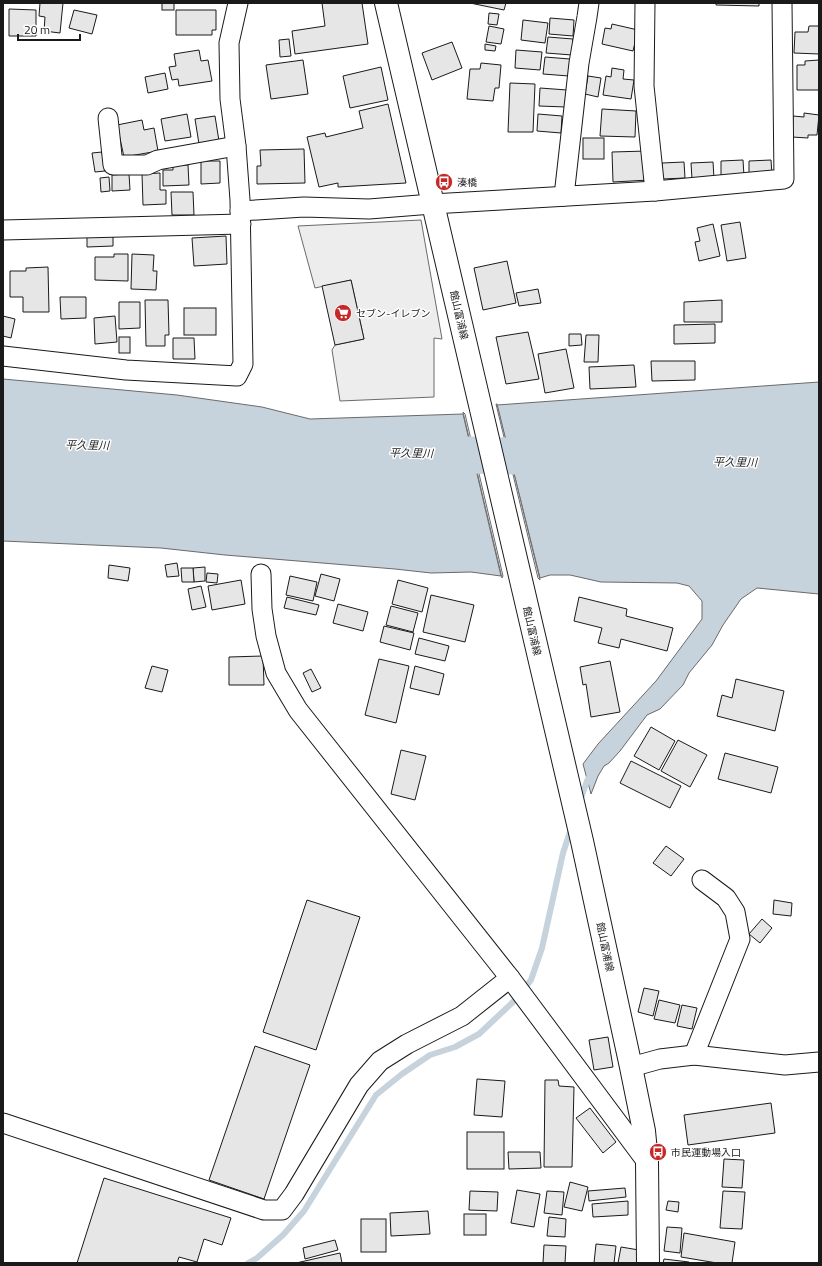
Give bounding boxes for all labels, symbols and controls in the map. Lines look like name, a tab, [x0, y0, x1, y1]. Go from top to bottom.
scale bar	[18, 16, 80, 42]
text: 20 m	[24, 20, 50, 39]
bus stop icon: 湊橋	[434, 172, 454, 192]
place label: 湊橋	[457, 175, 477, 190]
street label: 館山富浦線	[446, 289, 472, 341]
supermarket icon: セブン-イレブン	[333, 303, 353, 323]
place label: セブン-イレブン	[356, 306, 430, 321]
water label: 平久里川	[65, 437, 110, 453]
water label: 平久里川	[389, 445, 434, 461]
water label: 平久里川	[713, 454, 758, 470]
street label: 館山富浦線	[519, 605, 545, 657]
street label: 館山富浦線	[592, 921, 618, 973]
bus stop icon: 市民運動場入口	[648, 1142, 668, 1162]
place label: 市民運動場入口	[671, 1145, 741, 1160]

